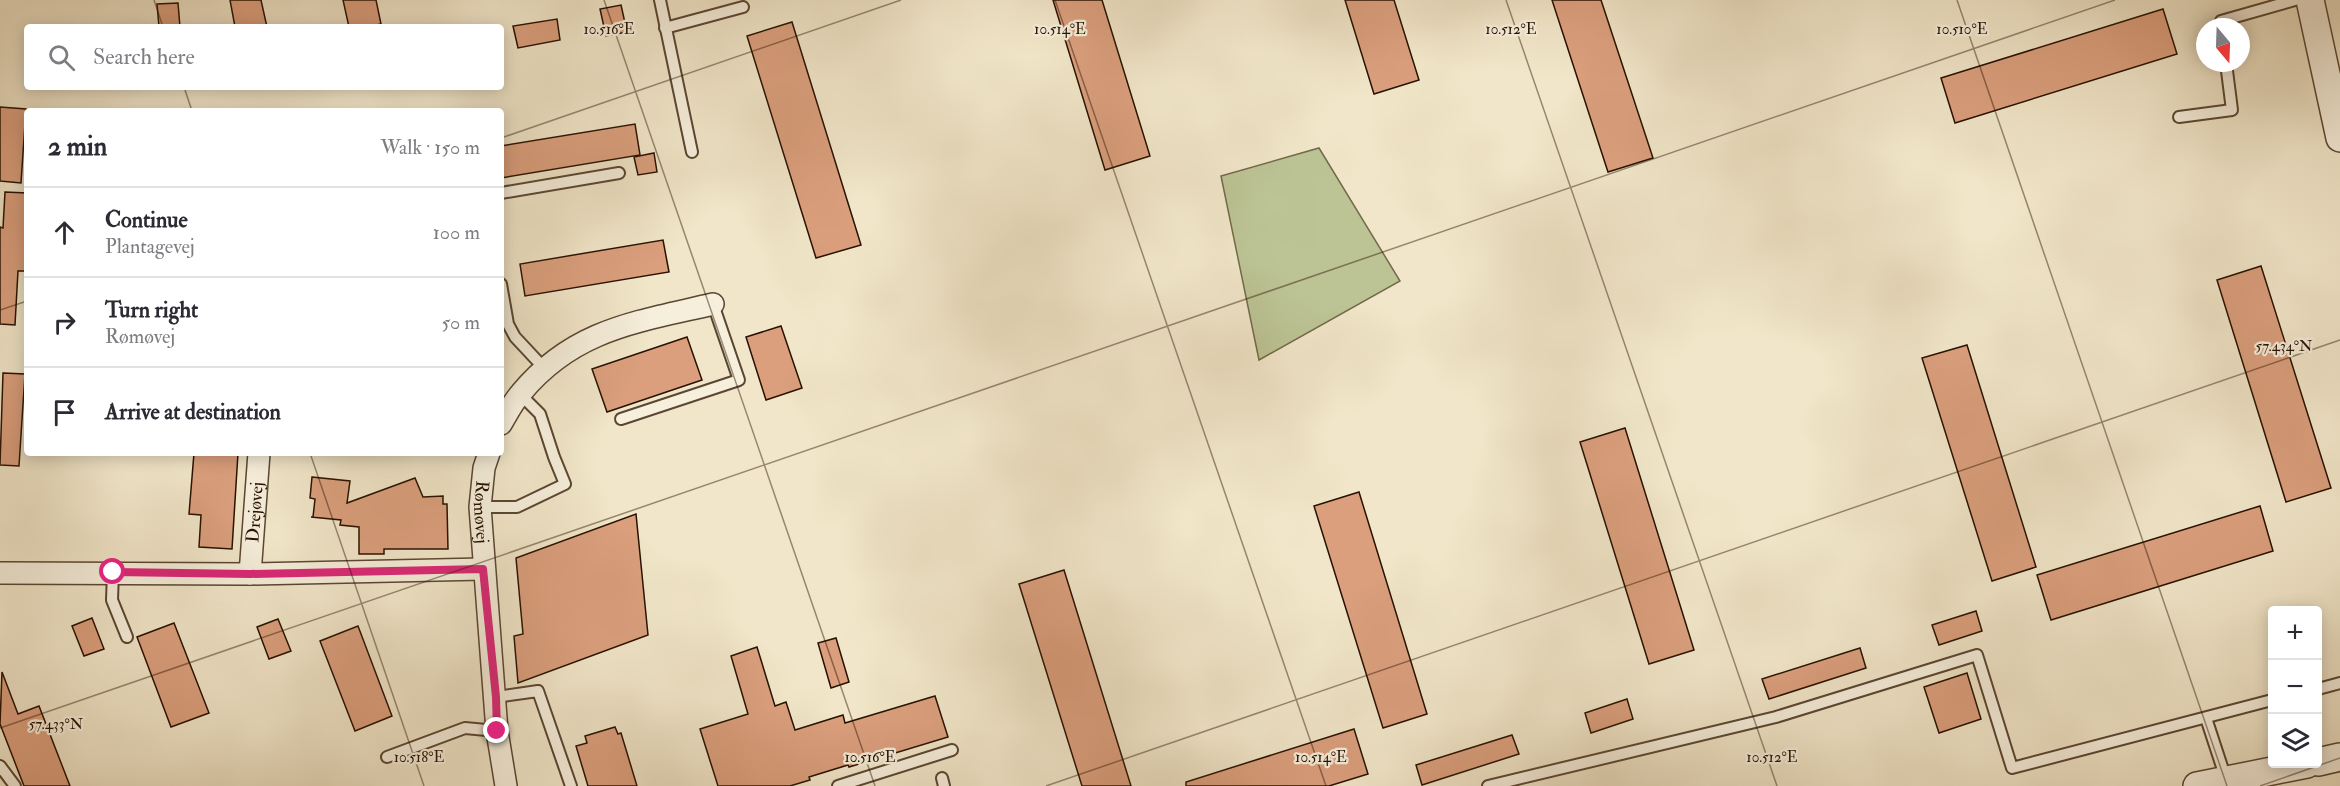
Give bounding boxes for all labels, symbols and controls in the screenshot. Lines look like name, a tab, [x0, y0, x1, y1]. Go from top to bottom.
north arrow	[2196, 18, 2250, 72]
text: 10.516°E	[583, 20, 635, 39]
text: 10.514°E	[1034, 20, 1086, 39]
text: 10.512°E	[1485, 20, 1537, 39]
text: 10.510°E	[1936, 20, 1988, 39]
search box	[24, 24, 504, 90]
icon: search	[45, 41, 78, 74]
text: Search here	[93, 43, 195, 71]
text: 2 min	[48, 131, 107, 163]
text: Walk · 150 m	[380, 135, 480, 160]
text: Continue	[105, 206, 188, 234]
icon: ahead	[48, 216, 81, 249]
text: 100 m	[433, 220, 480, 245]
text: Plantagevej	[105, 234, 195, 259]
text: Turn right	[105, 296, 198, 324]
icon: right	[48, 306, 81, 339]
text: 50 m	[441, 310, 480, 335]
text: Rømøvej	[105, 324, 175, 349]
text: 57.434°N	[2256, 337, 2313, 356]
icon: arrive	[48, 396, 81, 429]
text: Arrive at destination	[105, 398, 281, 426]
street label: Rømøvej	[468, 479, 494, 544]
street label: Drejøvej	[241, 481, 269, 543]
route start	[99, 558, 125, 584]
map controls	[2268, 606, 2322, 768]
button: +	[2268, 606, 2322, 660]
button: −	[2268, 660, 2322, 714]
button: layers	[2268, 714, 2322, 768]
text: 57.433°N	[29, 715, 84, 734]
route end	[483, 717, 509, 743]
text: 10.518°E	[394, 748, 445, 767]
text: 10.516°E	[844, 748, 896, 767]
text: 10.514°E	[1295, 748, 1347, 767]
text: 10.512°E	[1746, 748, 1798, 767]

